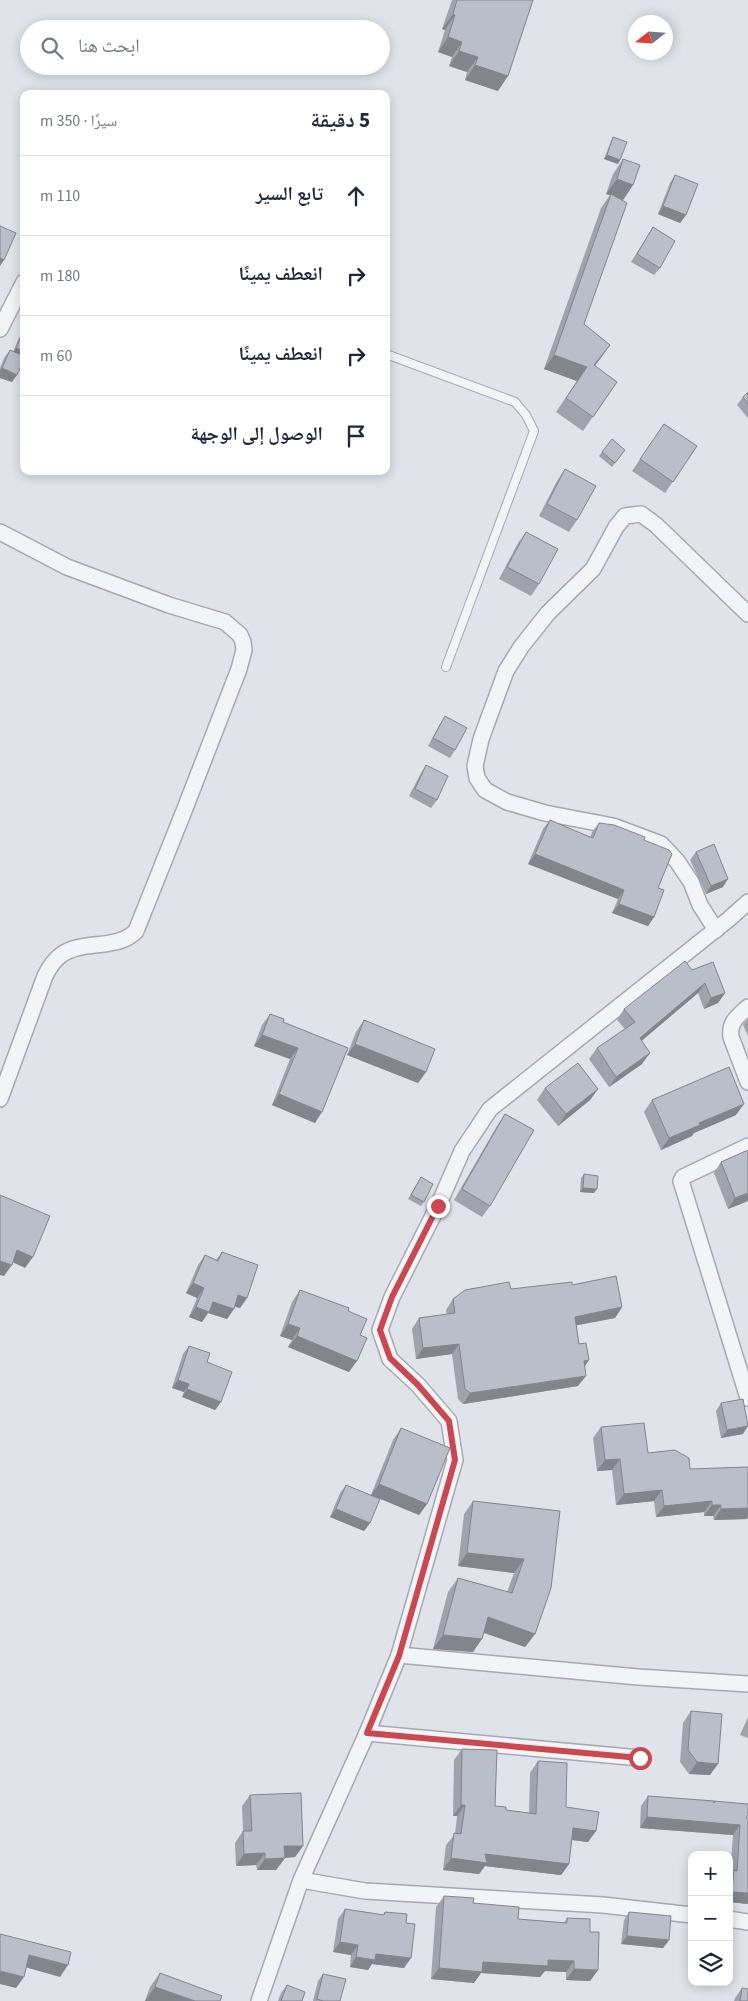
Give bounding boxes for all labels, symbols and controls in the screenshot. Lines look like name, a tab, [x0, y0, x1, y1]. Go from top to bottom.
north arrow	[628, 15, 673, 60]
search box	[20, 20, 390, 75]
text: ابحث هنا	[78, 33, 140, 60]
icon: search	[38, 34, 66, 62]
text: 5 دقيقة	[311, 105, 370, 135]
text: سيرًا · 350 m	[40, 110, 117, 132]
text: تابع السير	[256, 181, 323, 208]
icon: ahead	[342, 182, 370, 210]
text: 110 m	[40, 185, 80, 207]
text: انعطف يمينًا	[239, 261, 323, 288]
icon: right	[342, 262, 370, 290]
text: 180 m	[40, 265, 80, 287]
text: انعطف يمينًا	[239, 341, 323, 368]
icon: right	[342, 342, 370, 370]
text: 60 m	[40, 345, 72, 367]
text: الوصول إلى الوجهة	[190, 421, 323, 448]
icon: arrive	[342, 422, 370, 450]
route end	[427, 1195, 450, 1218]
route start	[629, 1747, 652, 1770]
map controls	[688, 1851, 733, 1986]
button: +	[688, 1851, 733, 1896]
button: −	[688, 1896, 733, 1941]
button: layers	[688, 1941, 733, 1986]

